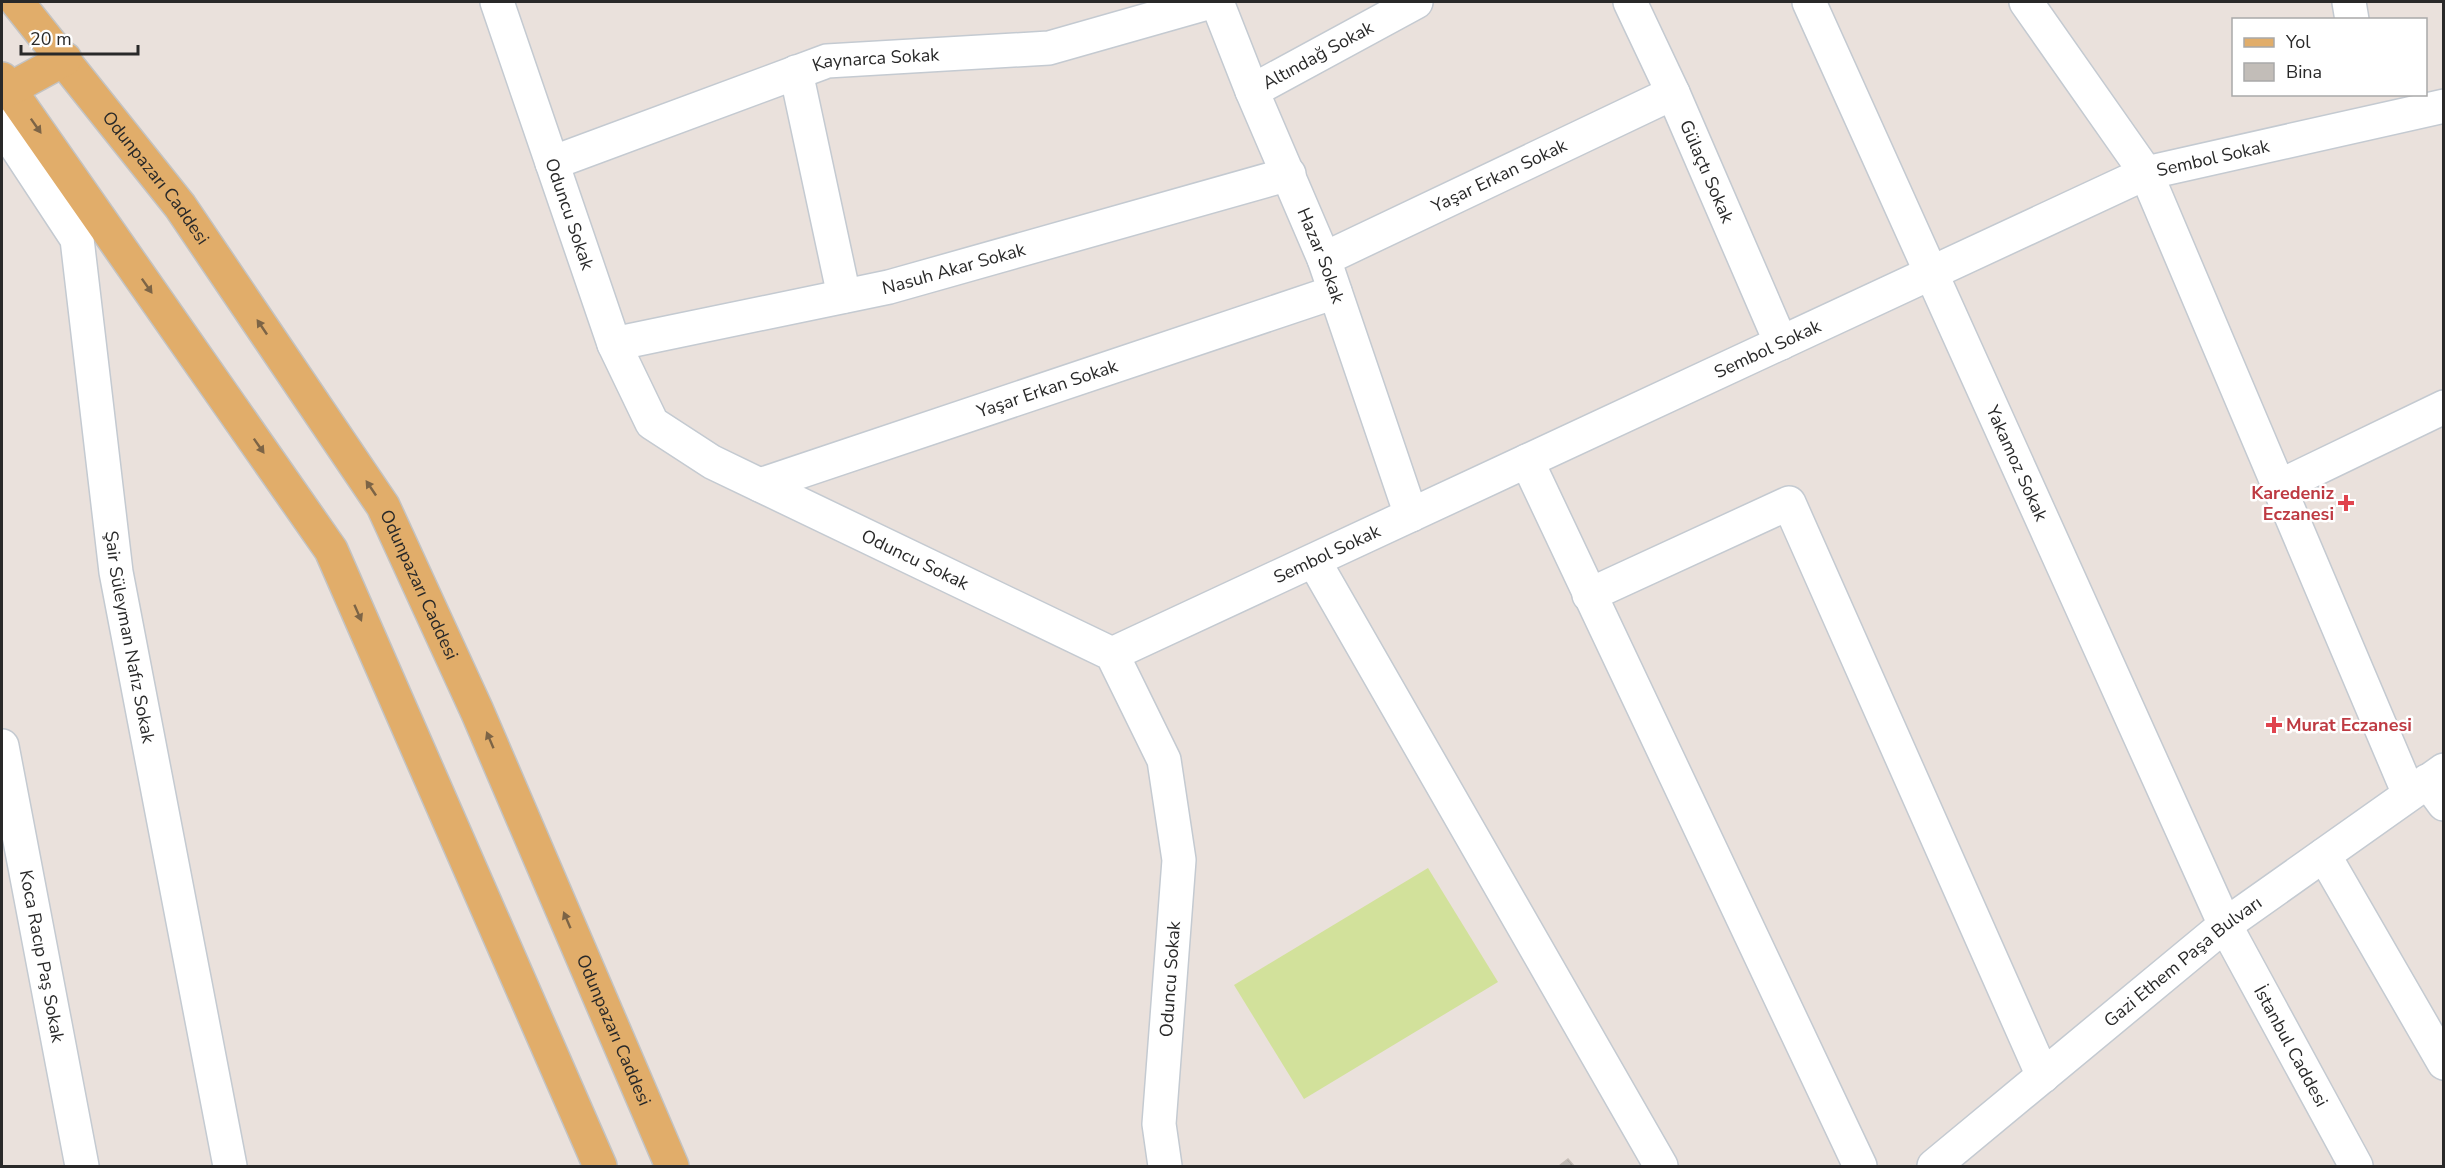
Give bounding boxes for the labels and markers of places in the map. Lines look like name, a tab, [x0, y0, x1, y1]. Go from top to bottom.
place label: Karedeniz Eczanesi	[2251, 481, 2334, 526]
marker: Karedeniz Eczanesi	[2339, 496, 2353, 510]
place label: Murat Eczanesi	[2286, 713, 2412, 737]
marker: Murat Eczanesi	[2267, 718, 2281, 732]

